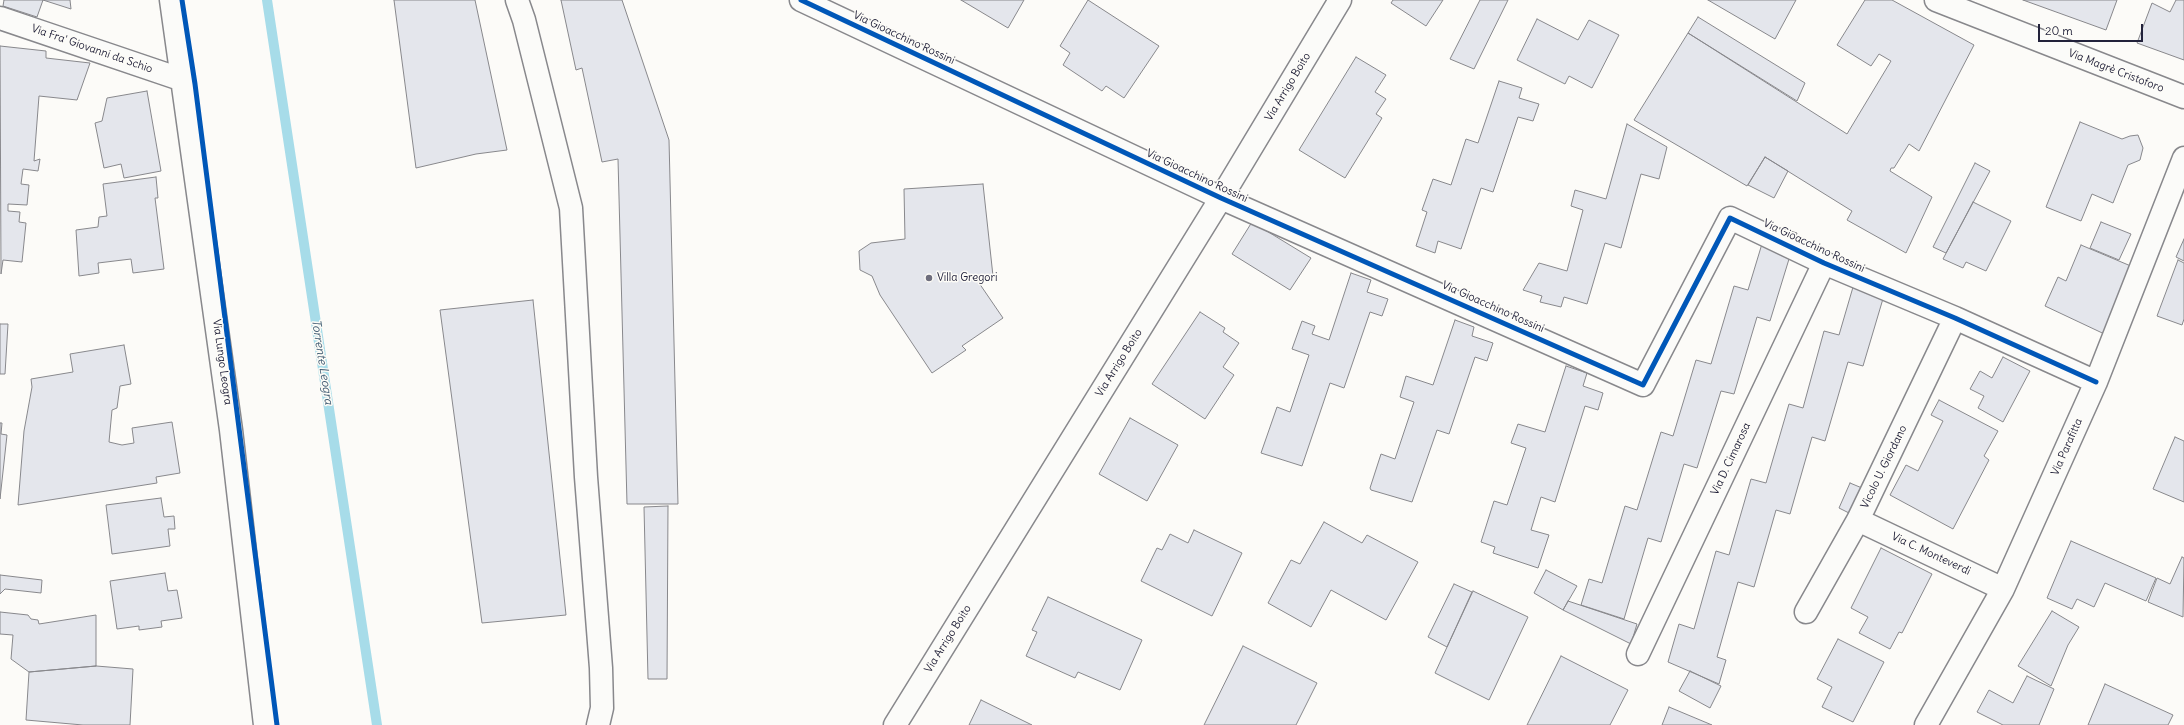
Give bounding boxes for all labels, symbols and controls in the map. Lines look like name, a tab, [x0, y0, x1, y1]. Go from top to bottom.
street label: Via Gioacchino Rossini	[851, 9, 957, 67]
scale bar	[2040, 16, 2145, 42]
street label: Via Fra' Giovanni da Schio	[30, 22, 154, 76]
text: 20 m	[2045, 23, 2073, 38]
street label: Via Magrè Cristoforo	[2066, 47, 2166, 95]
street label: Via Arrigo Boito	[1262, 50, 1314, 124]
street label: Via Gioacchino Rossini	[1144, 147, 1250, 205]
street label: Via Gioacchino Rossini	[1761, 217, 1867, 275]
place label: Villa Gregori	[937, 271, 997, 285]
marker: Villa Gregori	[924, 273, 934, 283]
street label: Via Gioacchino Rossini	[1440, 278, 1546, 336]
street label: Via Lungo Leogra	[209, 318, 235, 406]
water label: Torrente Leogra	[308, 318, 336, 406]
street label: Via Arrigo Boito	[1093, 327, 1145, 399]
street label: Via Parafitta	[2049, 416, 2085, 478]
street label: Via D. Cimarosa	[1708, 421, 1754, 497]
street label: Vicolo U. Giordano	[1858, 423, 1910, 511]
street label: Via C. Monteverdi	[1889, 530, 1973, 578]
street label: Via Arrigo Boito	[922, 603, 974, 675]

